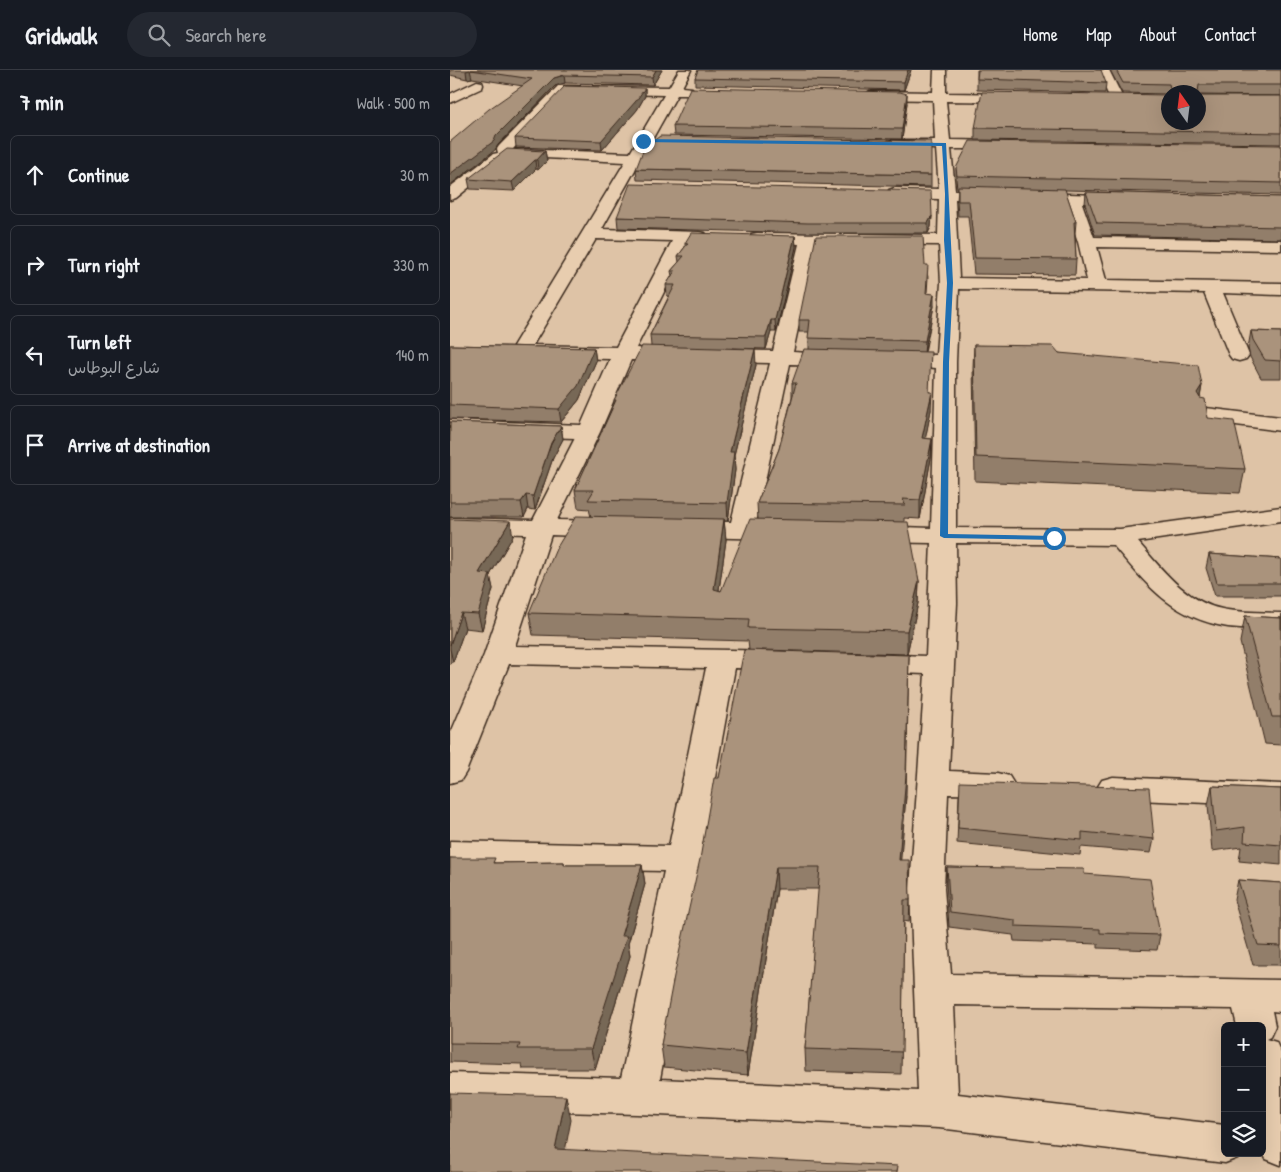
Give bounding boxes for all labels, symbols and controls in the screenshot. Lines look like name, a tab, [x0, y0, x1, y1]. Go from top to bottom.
search box	[127, 12, 477, 57]
text: Gridwalk	[25, 19, 97, 51]
icon: search	[145, 21, 173, 49]
text: Search here	[185, 22, 267, 48]
text: Home	[1023, 22, 1058, 47]
text: Map	[1086, 22, 1111, 47]
text: About	[1139, 22, 1176, 47]
text: Contact	[1204, 22, 1256, 47]
north arrow	[1161, 85, 1206, 130]
text: 7 min	[20, 88, 64, 117]
text: Walk · 500 m	[357, 92, 430, 114]
route end	[632, 130, 655, 153]
icon: ahead	[21, 161, 49, 189]
text: Continue	[68, 162, 129, 188]
text: 30 m	[400, 164, 429, 186]
icon: right	[21, 251, 49, 279]
text: Turn right	[68, 252, 139, 278]
text: 330 m	[393, 254, 429, 276]
text: Turn left	[68, 329, 131, 355]
icon: left	[21, 341, 49, 369]
text: 140 m	[395, 344, 429, 366]
text: شارع البوطاس	[68, 356, 160, 378]
icon: arrive	[21, 431, 49, 459]
text: Arrive at destination	[68, 432, 210, 458]
route start	[1043, 527, 1066, 550]
map controls	[1221, 1022, 1266, 1157]
button: +	[1221, 1022, 1266, 1067]
button: −	[1221, 1067, 1266, 1112]
button: layers	[1221, 1112, 1266, 1157]

